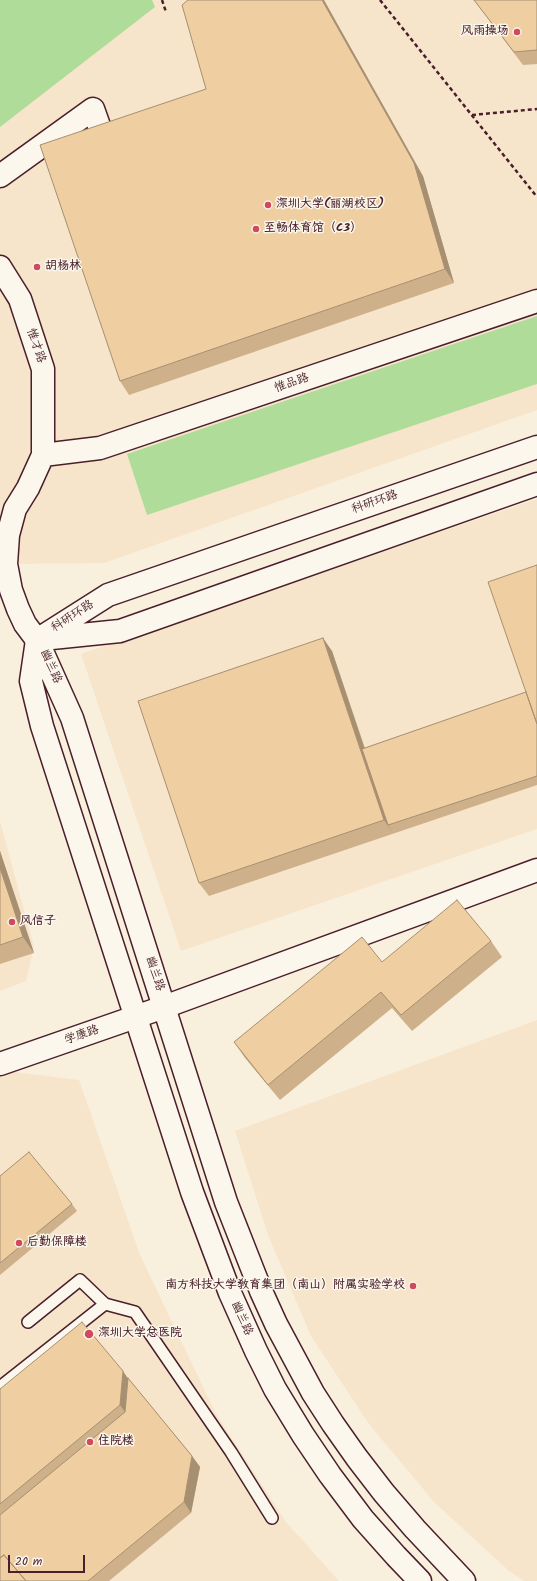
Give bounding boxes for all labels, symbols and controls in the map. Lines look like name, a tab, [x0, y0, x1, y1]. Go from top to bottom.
place label: 风雨操场	[461, 25, 509, 39]
marker: 风雨操场	[512, 27, 522, 37]
place label: 深圳大学(丽湖校区)	[276, 198, 384, 212]
marker: 深圳大学(丽湖校区)	[263, 200, 273, 210]
place label: 至畅体育馆（C3）	[264, 222, 362, 236]
marker: 至畅体育馆（C3）	[251, 224, 261, 234]
place label: 胡杨林	[45, 260, 81, 274]
marker: 胡杨林	[32, 262, 42, 272]
street label: 惟才路	[22, 327, 48, 365]
street label: 惟品路	[273, 371, 311, 397]
street label: 科研环路	[350, 488, 400, 518]
street label: 科研环路	[49, 598, 97, 636]
street label: 幽兰路	[36, 648, 64, 686]
place label: 风信子	[20, 915, 56, 929]
marker: 风信子	[7, 917, 17, 927]
street label: 幽兰路	[142, 955, 166, 993]
street label: 学康路	[63, 1023, 101, 1049]
place label: 后勤保障楼	[27, 1236, 87, 1250]
marker: 后勤保障楼	[14, 1238, 24, 1248]
place label: 南方科技大学教育集团（南山）附属实验学校	[165, 1279, 405, 1293]
marker: 南方科技大学教育集团（南山）附属实验学校	[408, 1281, 418, 1291]
street label: 幽兰路	[227, 1300, 255, 1338]
place label: 深圳大学总医院	[98, 1327, 182, 1341]
marker: 深圳大学总医院	[83, 1328, 95, 1340]
place label: 住院楼	[98, 1435, 134, 1449]
marker: 住院楼	[85, 1437, 95, 1447]
scale bar	[10, 1547, 87, 1573]
text: 20 m	[15, 1552, 42, 1571]

